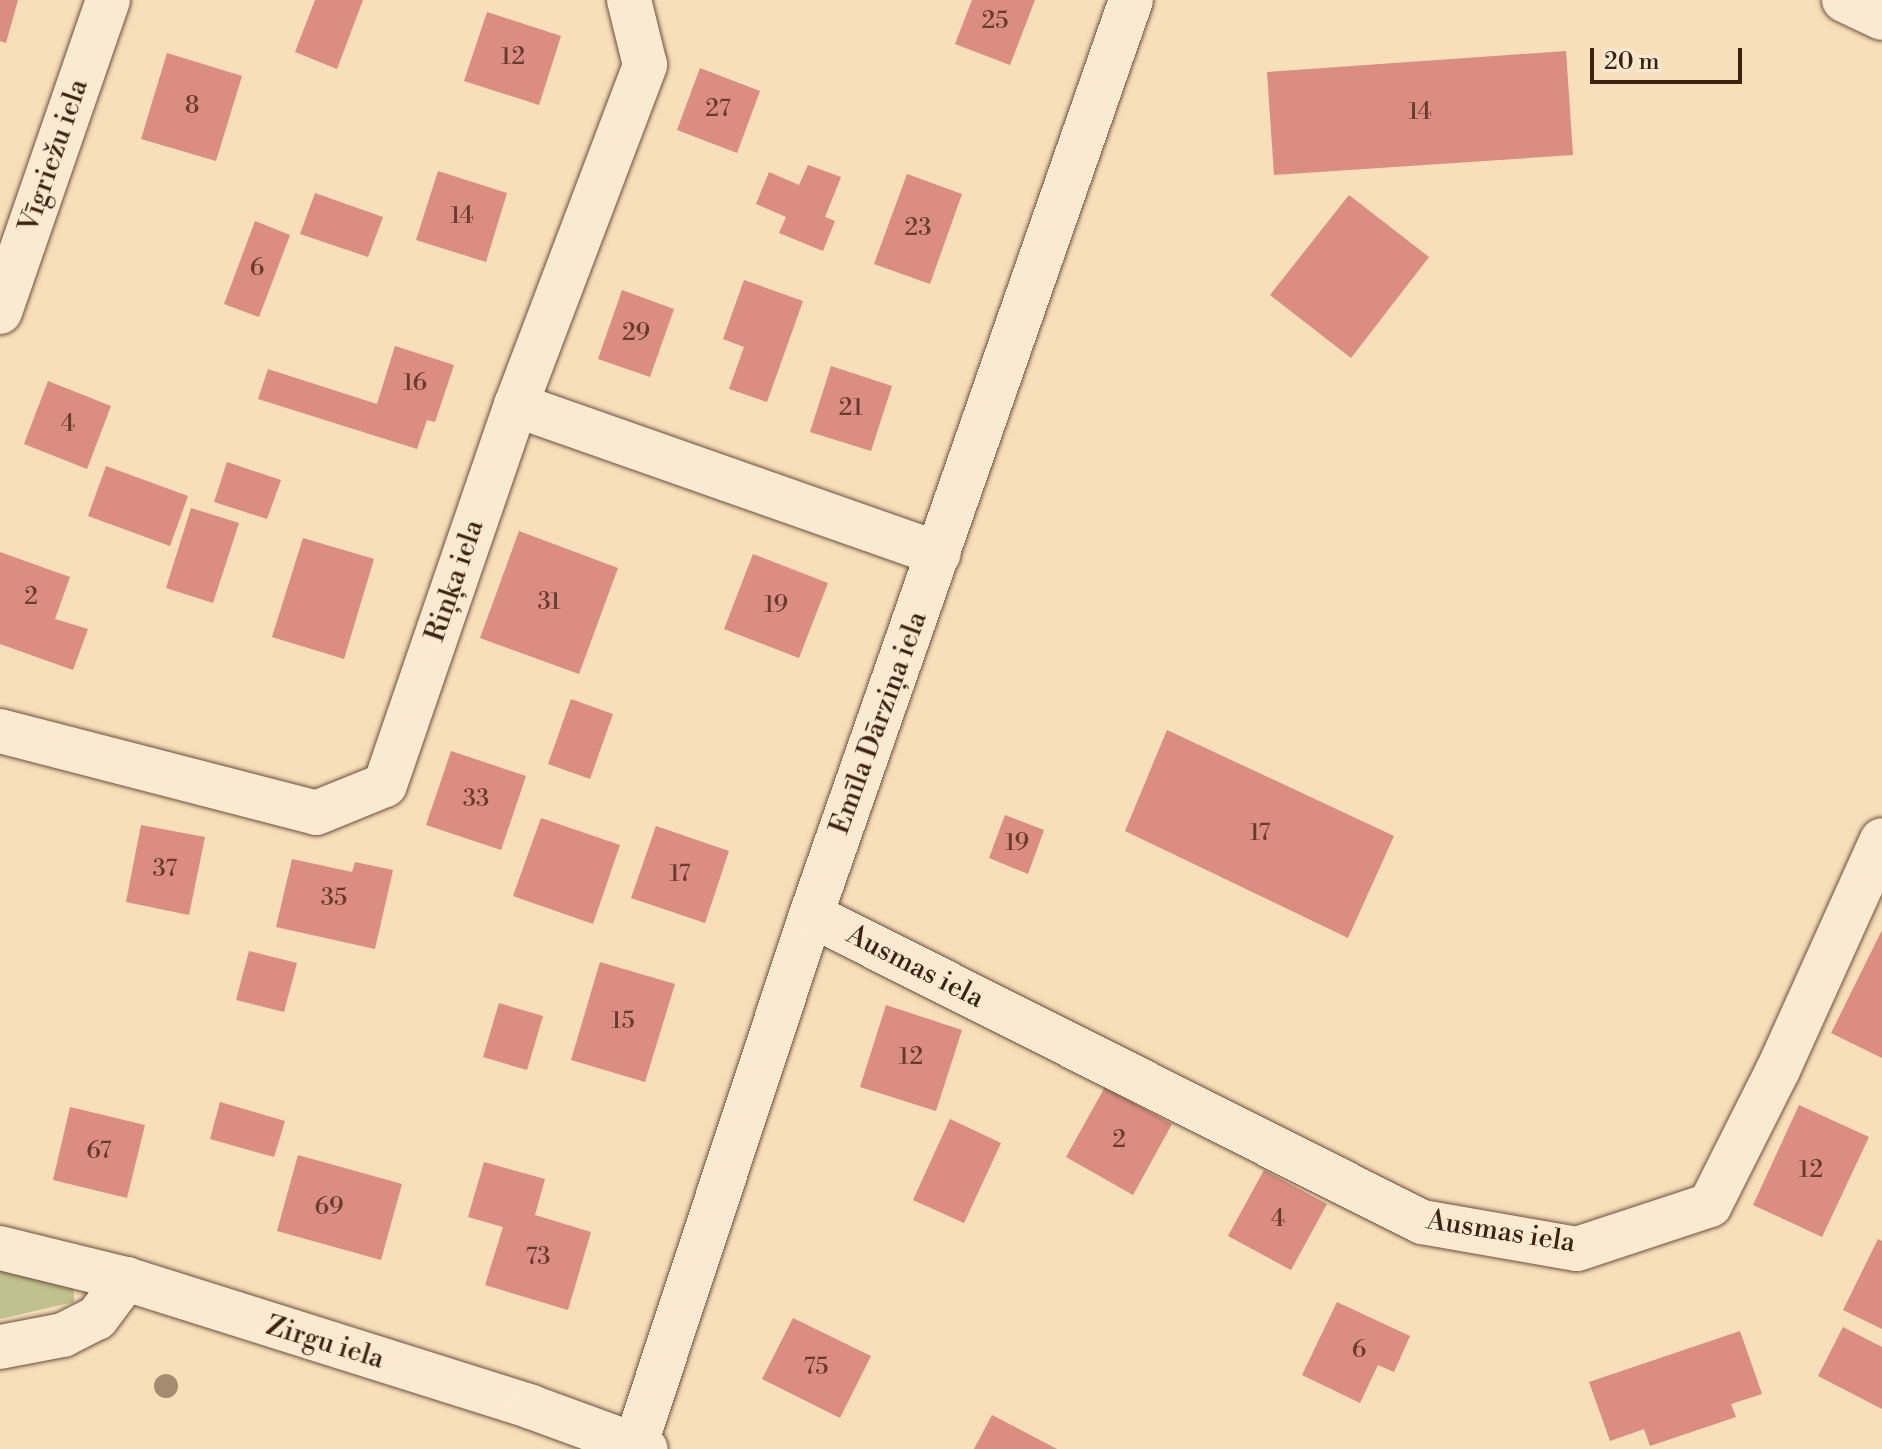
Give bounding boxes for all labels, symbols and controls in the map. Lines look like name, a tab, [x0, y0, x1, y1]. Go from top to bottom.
house number: 25	[982, 8, 1008, 36]
scale bar	[1594, 32, 1746, 82]
house number: 12	[501, 44, 525, 72]
text: 20 m	[1604, 47, 1660, 77]
street label: Vīgriežu iela	[12, 75, 96, 237]
house number: 8	[185, 93, 199, 121]
house number: 27	[705, 96, 731, 124]
house number: 14	[1408, 99, 1432, 127]
house number: 14	[450, 203, 474, 231]
house number: 23	[905, 215, 931, 243]
house number: 6	[250, 255, 264, 283]
house number: 29	[622, 320, 650, 348]
house number: 16	[403, 370, 427, 398]
house number: 21	[839, 395, 863, 423]
house number: 4	[61, 411, 75, 439]
street label: Riņķa iela	[419, 516, 491, 646]
house number: 2	[24, 584, 38, 612]
house number: 31	[537, 589, 561, 617]
house number: 19	[764, 592, 788, 620]
street label: Emīla Dārziņa iela	[823, 607, 935, 839]
house number: 33	[463, 786, 489, 814]
house number: 17	[1249, 820, 1271, 848]
house number: 19	[1005, 830, 1029, 858]
house number: 37	[153, 856, 177, 884]
house number: 17	[669, 861, 691, 889]
house number: 35	[321, 885, 347, 913]
street label: Ausmas iela	[841, 918, 989, 1016]
house number: 15	[611, 1008, 635, 1036]
house number: 12	[899, 1044, 923, 1072]
house number: 2	[1112, 1127, 1126, 1155]
house number: 67	[86, 1138, 112, 1166]
house number: 12	[1799, 1157, 1823, 1185]
house number: 69	[314, 1194, 344, 1222]
street label: Ausmas iela	[1424, 1204, 1578, 1260]
house number: 4	[1271, 1206, 1285, 1234]
house number: 73	[525, 1244, 551, 1272]
street label: Zirgu iela	[262, 1309, 388, 1377]
house number: 6	[1352, 1337, 1366, 1365]
house number: 75	[804, 1354, 828, 1382]

